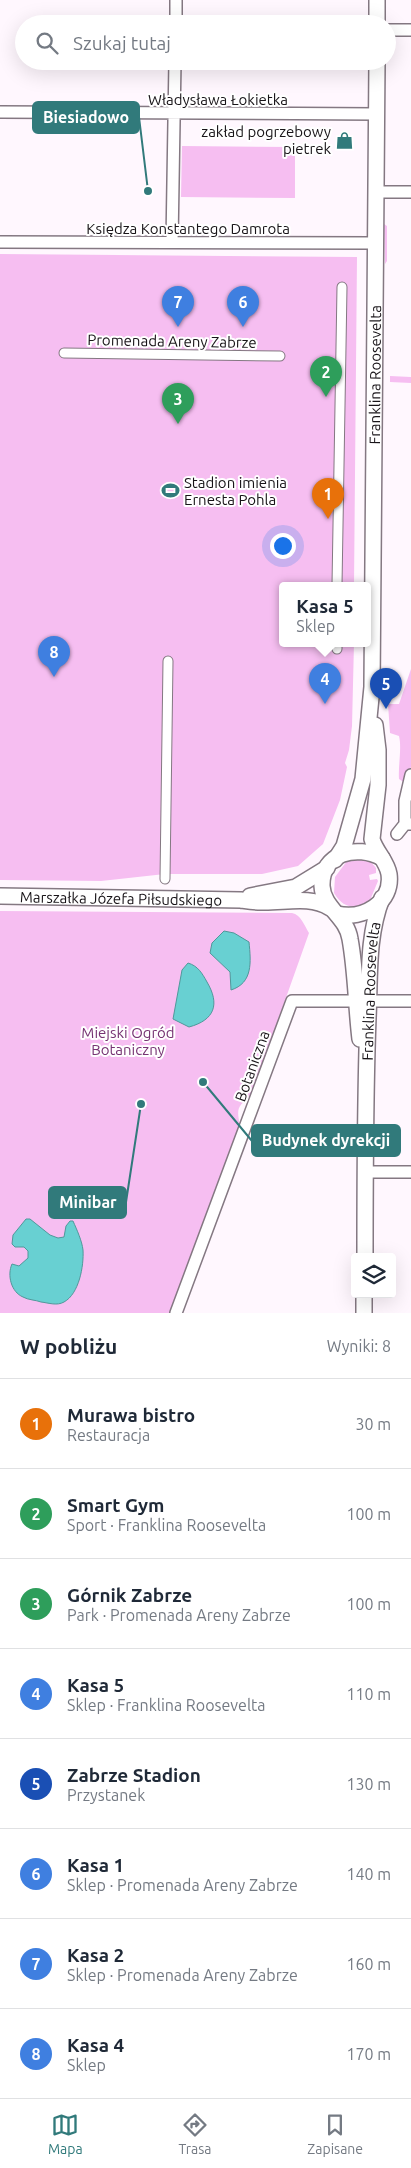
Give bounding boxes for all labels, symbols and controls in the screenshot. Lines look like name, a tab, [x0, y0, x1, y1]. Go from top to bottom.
search box	[15, 15, 396, 70]
icon: search	[33, 29, 61, 57]
text: Szukaj tutaj	[73, 32, 171, 54]
street label: Władysława Łokietka	[148, 91, 288, 108]
callout: Biesiadowo	[33, 102, 139, 133]
text: Biesiadowo	[43, 108, 129, 126]
place label: zakład pogrzebowy pietrek	[201, 123, 331, 157]
shop icon: zakład pogrzebowy pietrek	[335, 130, 355, 150]
street label: Księdza Konstantego Damrota	[86, 220, 290, 237]
pin: 7	[162, 286, 194, 327]
pin: 6	[227, 286, 259, 327]
street label: Franklina Roosevelta	[365, 305, 384, 444]
street label: Promenada Areny Zabrze	[87, 331, 257, 351]
pin: 2	[310, 356, 342, 397]
pin: 3	[162, 383, 194, 424]
place label: Stadion imienia Ernesta Pohla	[184, 474, 287, 508]
pin: 1	[312, 478, 344, 519]
sports icon: Stadion imienia Ernesta Pohla	[160, 481, 180, 501]
your location	[270, 533, 296, 559]
popup	[279, 582, 371, 647]
text: Kasa 5	[296, 595, 354, 617]
text: Sklep	[296, 617, 335, 635]
pin: 8	[38, 636, 70, 677]
pin: 4	[309, 663, 341, 704]
pin: 5	[370, 668, 402, 709]
street label: Marszałka Józefa Piłsudskiego	[20, 888, 222, 908]
street label: Franklina Roosevelta	[358, 920, 383, 1061]
park label: Miejski Ogród Botaniczny	[81, 1024, 175, 1058]
street label: Botaniczna	[231, 1028, 273, 1104]
callout: Budynek dyrekcji	[252, 1125, 400, 1156]
text: Budynek dyrekcji	[262, 1131, 390, 1149]
callout: Minibar	[49, 1187, 126, 1218]
text: Minibar	[59, 1193, 117, 1211]
map controls	[351, 1253, 396, 1298]
button: layers	[351, 1253, 396, 1298]
text: W pobliżu	[20, 1334, 117, 1358]
text: Wyniki: 8	[327, 1337, 391, 1355]
text: Murawa bistro	[67, 1404, 195, 1426]
text: 1	[31, 1415, 41, 1433]
text: 30 m	[355, 1415, 391, 1433]
text: Restauracja	[67, 1426, 150, 1444]
text: Smart Gym	[67, 1494, 164, 1516]
text: 2	[31, 1505, 41, 1523]
text: 100 m	[346, 1505, 391, 1523]
text: Sport · Franklina Roosevelta	[67, 1516, 266, 1534]
text: Górnik Zabrze	[67, 1584, 192, 1606]
text: 3	[31, 1595, 41, 1613]
text: 100 m	[346, 1595, 391, 1613]
text: Park · Promenada Areny Zabrze	[67, 1606, 291, 1624]
text: Kasa 5	[67, 1674, 124, 1696]
text: 4	[31, 1685, 41, 1703]
text: 110 m	[346, 1685, 391, 1703]
text: Sklep · Franklina Roosevelta	[67, 1696, 266, 1714]
text: Zabrze Stadion	[67, 1764, 201, 1786]
text: 5	[31, 1775, 41, 1793]
text: 130 m	[346, 1775, 391, 1793]
text: Przystanek	[67, 1786, 145, 1804]
text: Kasa 1	[67, 1854, 124, 1876]
text: 6	[31, 1865, 41, 1883]
text: 140 m	[346, 1865, 391, 1883]
text: Sklep · Promenada Areny Zabrze	[67, 1876, 298, 1894]
text: Kasa 2	[67, 1944, 124, 1966]
text: 7	[31, 1955, 41, 1973]
text: 160 m	[346, 1955, 391, 1973]
text: Sklep · Promenada Areny Zabrze	[67, 1966, 298, 1984]
text: Kasa 4	[67, 2034, 124, 2056]
text: 8	[31, 2045, 41, 2063]
text: 170 m	[346, 2045, 391, 2063]
text: Sklep	[67, 2056, 106, 2074]
tab: Mapa	[48, 2111, 83, 2157]
tab: Trasa	[178, 2111, 212, 2157]
tab: Zapisane	[307, 2111, 363, 2157]

